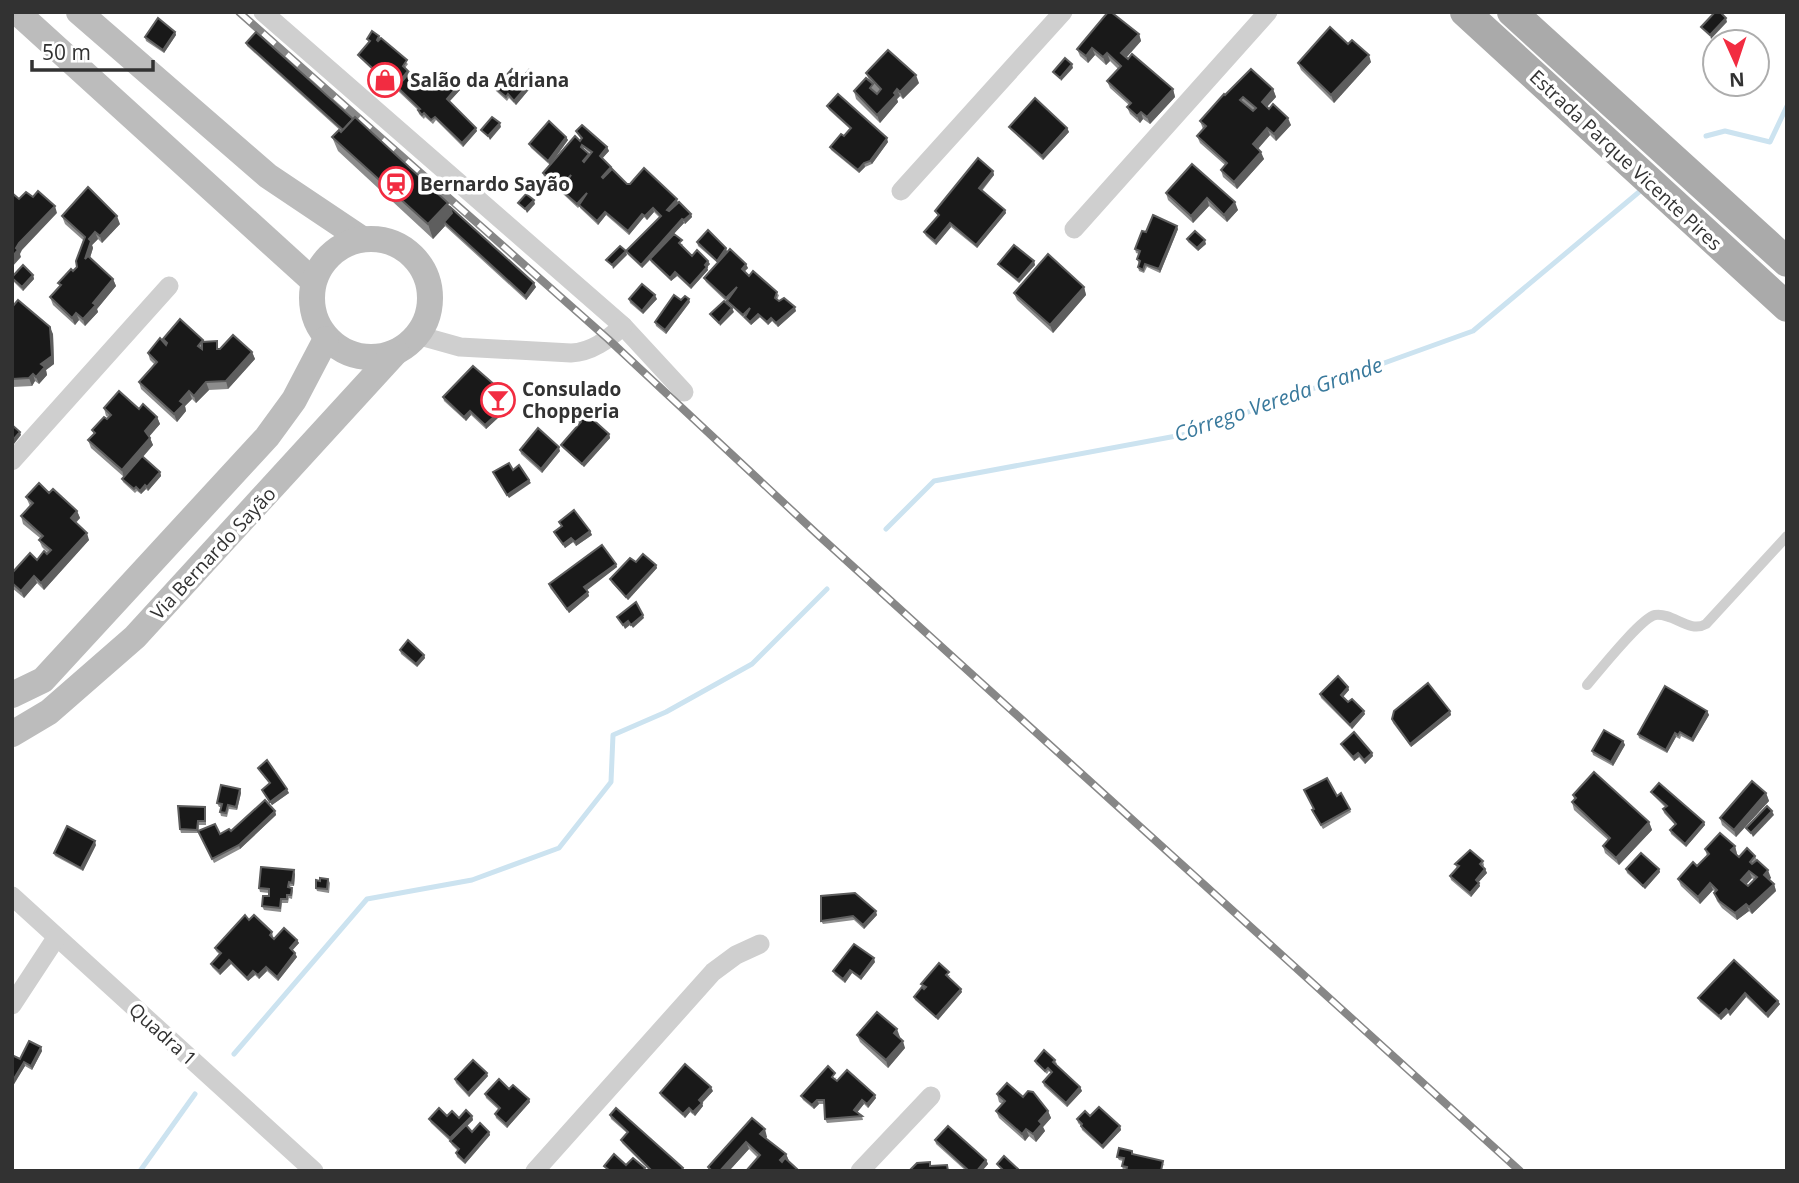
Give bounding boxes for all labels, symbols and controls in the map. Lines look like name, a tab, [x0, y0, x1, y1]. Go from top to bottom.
scale bar	[32, 28, 152, 72]
north arrow	[1701, 28, 1771, 98]
text: 50 m	[42, 38, 91, 66]
shop icon: Salão da Adriana	[366, 61, 404, 99]
street label: Estrada Parque Vicente Pires	[1524, 64, 1728, 256]
place label: Salão da Adriana	[410, 67, 569, 93]
text: N	[1728, 67, 1745, 93]
station icon: Bernardo Sayão	[377, 165, 415, 203]
place label: Bernardo Sayão	[420, 171, 570, 197]
water label: Córrego Vereda Grande	[1170, 350, 1386, 448]
place label: Consulado Chopperia	[522, 376, 621, 424]
bar icon: Consulado Chopperia	[479, 381, 517, 419]
street label: Via Bernardo Sayão	[145, 481, 281, 625]
street label: Quadra 1	[124, 997, 202, 1071]

